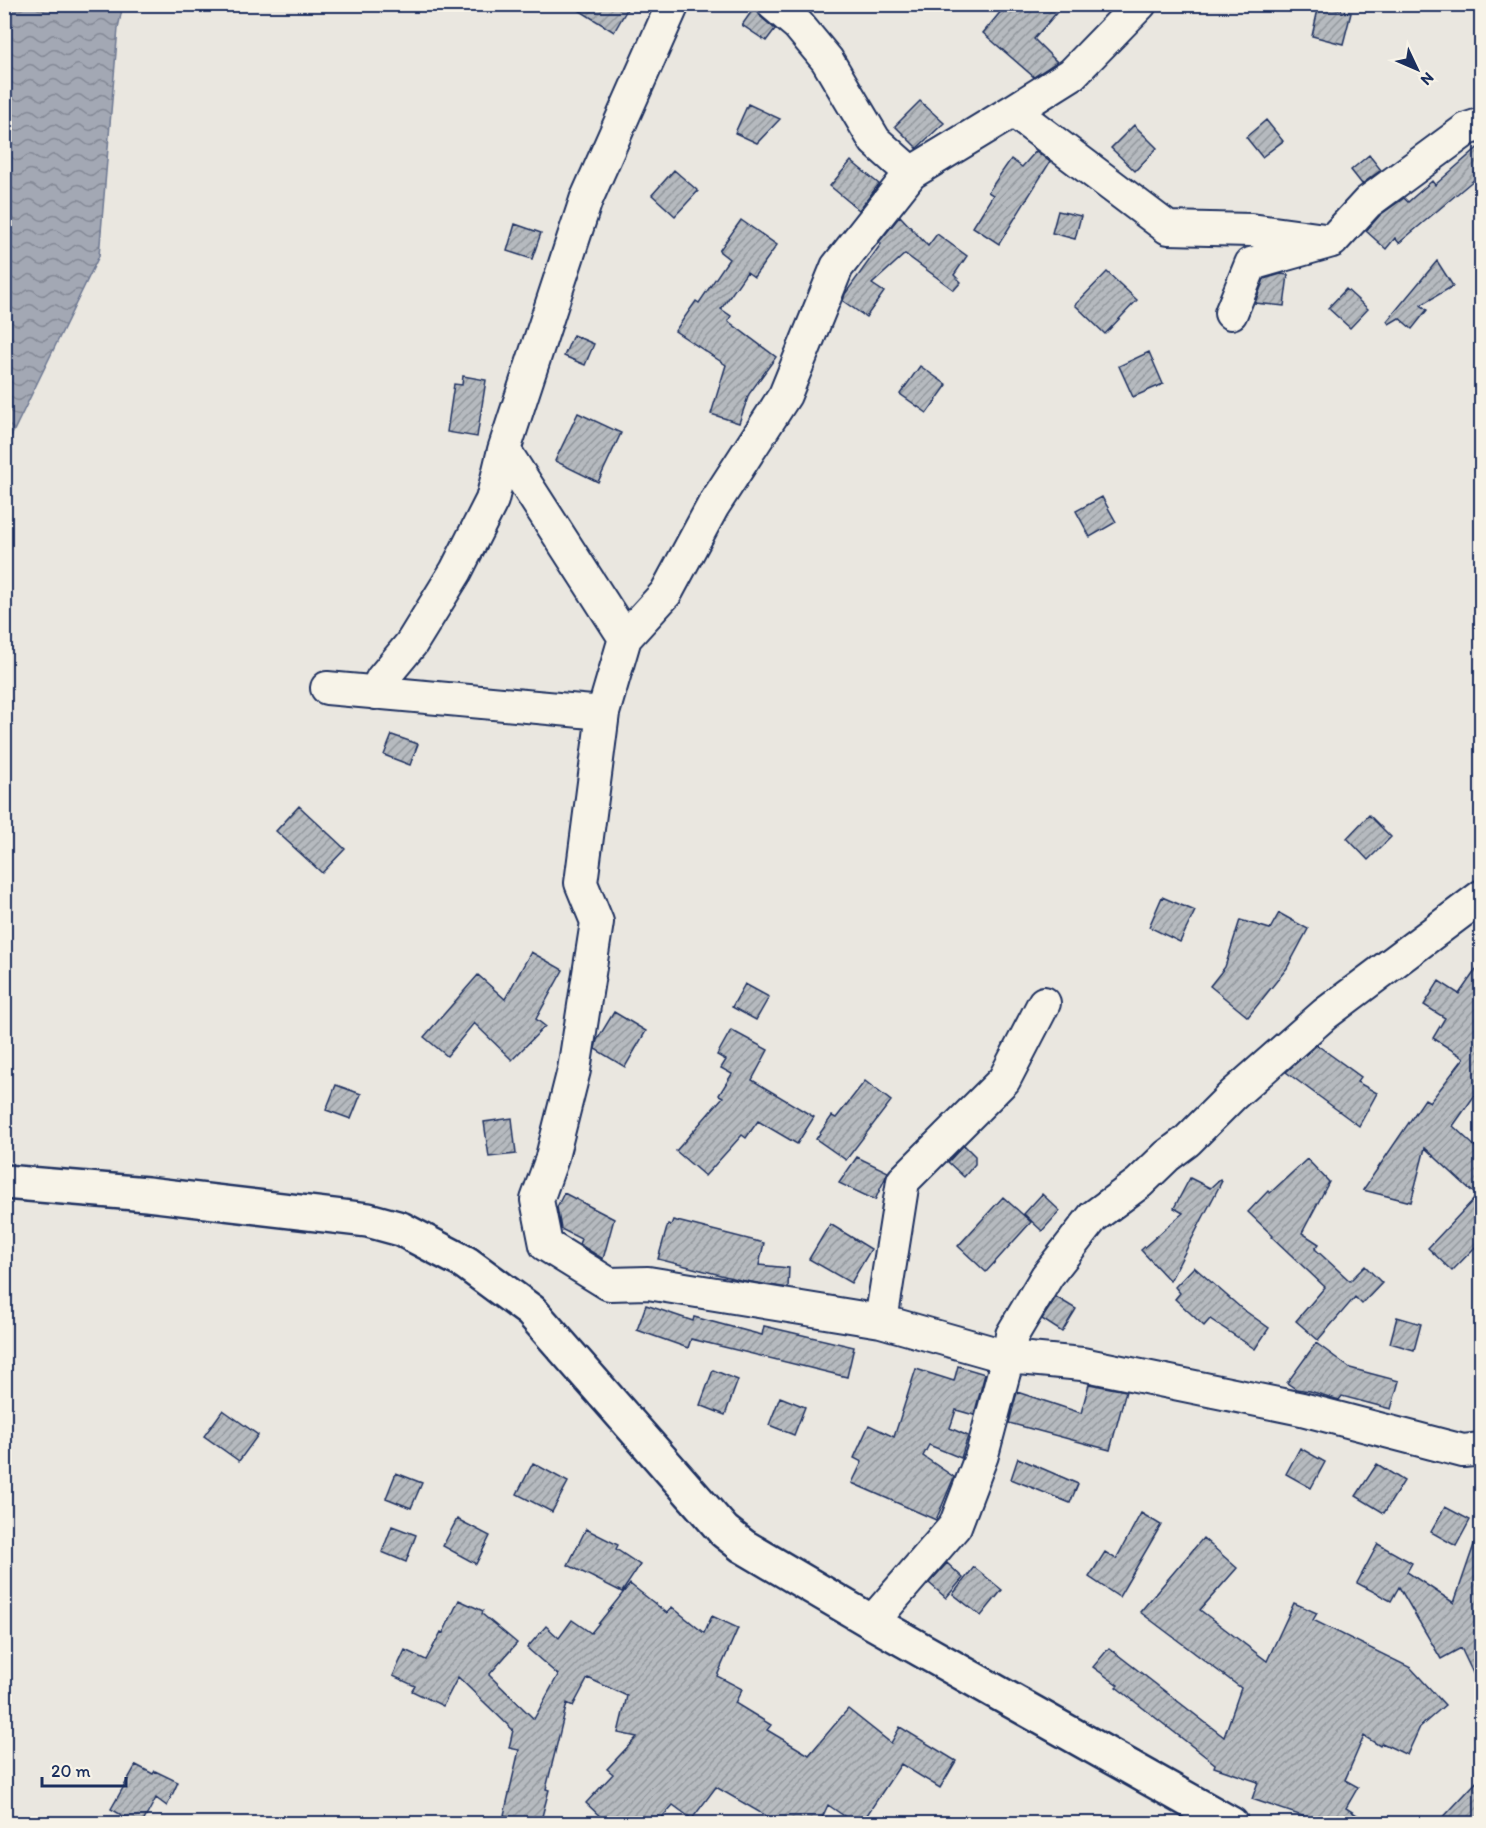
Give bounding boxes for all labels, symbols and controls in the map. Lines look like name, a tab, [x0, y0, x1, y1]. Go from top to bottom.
north arrow	[1387, 39, 1447, 99]
text: N	[1417, 69, 1438, 90]
scale bar	[42, 1750, 126, 1788]
text: 20 m	[51, 1760, 91, 1782]

